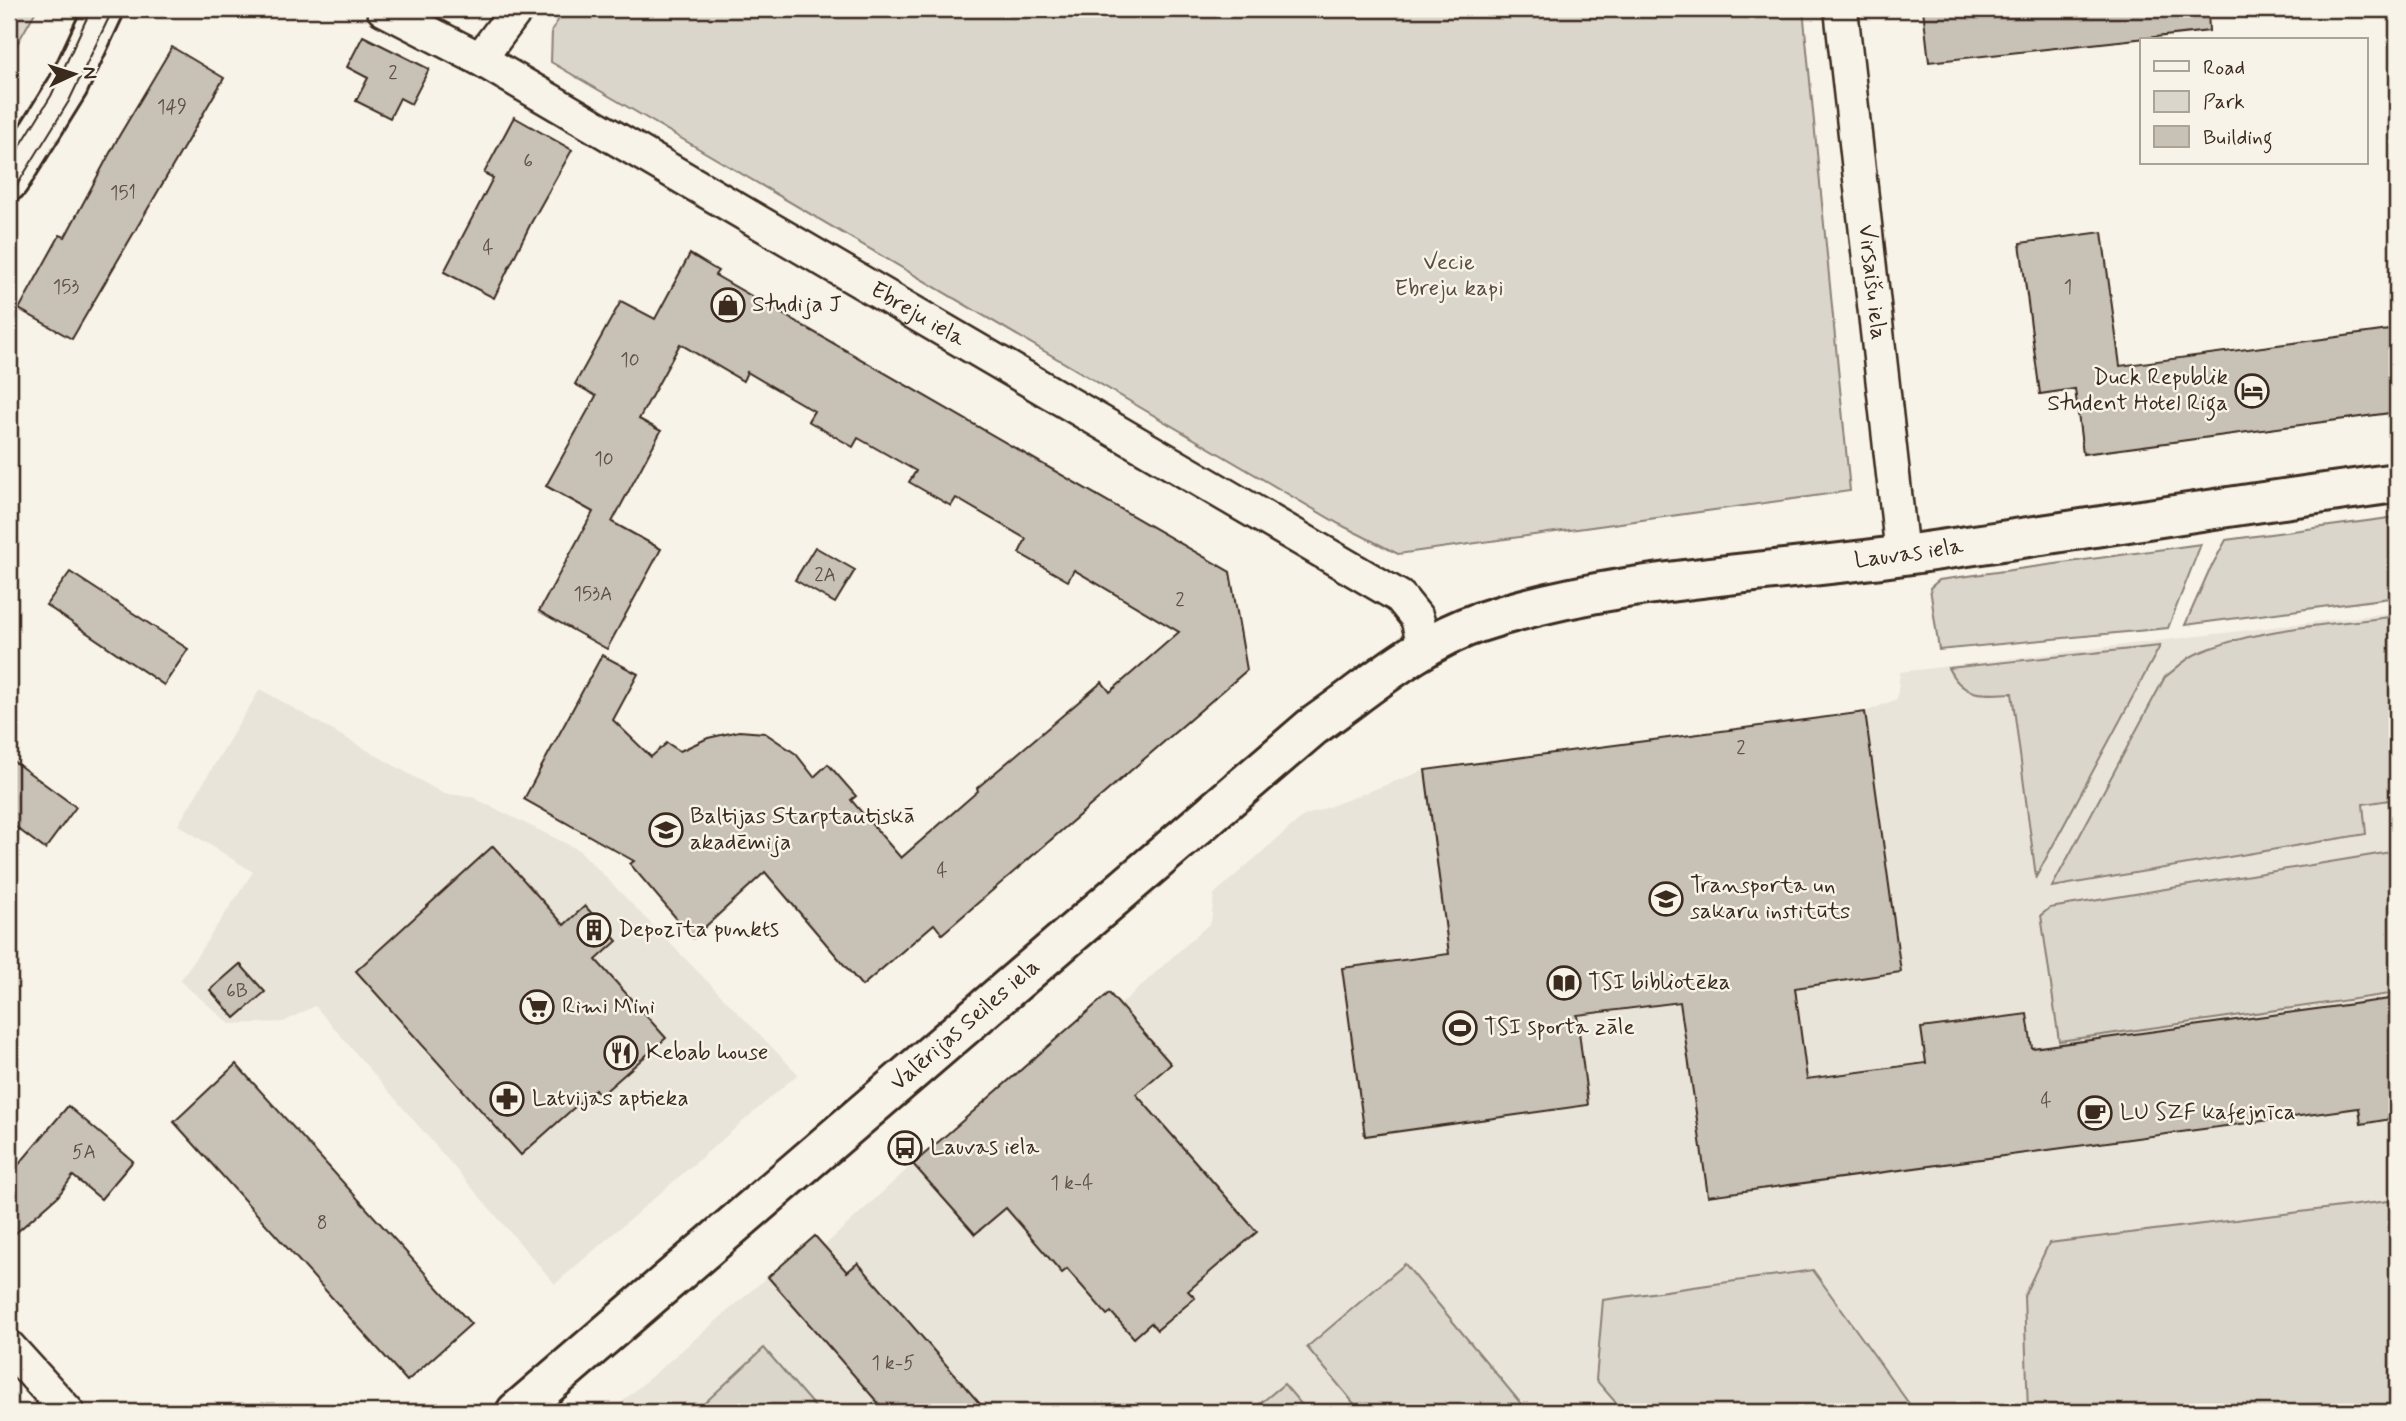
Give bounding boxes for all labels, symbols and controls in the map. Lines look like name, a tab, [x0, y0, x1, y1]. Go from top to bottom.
north arrow	[38, 38, 108, 108]
legend	[2140, 38, 2368, 164]
text: Road	[2203, 54, 2245, 82]
house number: 2	[388, 61, 398, 86]
text: N	[77, 66, 102, 80]
text: Park	[2203, 88, 2245, 116]
house number: 149	[157, 95, 187, 120]
text: Building	[2203, 124, 2273, 154]
house number: 6	[523, 149, 533, 174]
house number: 151	[110, 181, 136, 206]
street label: Virsaišu iela	[1850, 223, 1893, 342]
house number: 4	[482, 236, 494, 261]
park label: Vecie Ebreju kapi	[1394, 248, 1504, 304]
house number: 153	[53, 275, 79, 300]
street label: Ebreju iela	[865, 275, 971, 354]
house number: 1	[2064, 275, 2072, 300]
shop icon: Studija J	[709, 286, 747, 324]
place label: Studija J	[752, 290, 842, 320]
house number: 10	[620, 348, 640, 373]
place label: Duck Republik Student Hotel Riga	[2047, 363, 2228, 421]
hotel icon: Duck Republik Student Hotel Riga	[2233, 372, 2271, 410]
house number: 10	[594, 447, 614, 472]
street label: Lauvas iela	[1853, 532, 1965, 576]
house number: 2A	[814, 563, 836, 588]
house number: 153A	[574, 582, 612, 607]
house number: 2	[1175, 588, 1185, 613]
house number: 2	[1736, 736, 1746, 761]
place label: Baltijas Starptautiskā akadēmija	[690, 802, 915, 858]
school or university icon: Baltijas Starptautiskā akadēmija	[647, 811, 685, 849]
house number: 4	[936, 859, 948, 884]
place label: Transporta un sakaru institūts	[1690, 871, 1850, 927]
school or university icon: Transporta un sakaru institūts	[1647, 880, 1685, 918]
building icon: Depozīta punkts	[575, 911, 613, 949]
place label: Depozīta punkts	[618, 915, 779, 945]
street label: Valērijas Seiles iela	[884, 952, 1047, 1098]
library icon: TSI bibliotēka	[1545, 964, 1583, 1002]
place label: TSI bibliotēka	[1588, 968, 1731, 998]
house number: 6B	[226, 979, 248, 1004]
supermarket icon: Rimi Mini	[518, 988, 556, 1026]
place label: Rimi Mini	[562, 992, 655, 1022]
sports icon: TSI sporta zāle	[1441, 1009, 1479, 1047]
place label: TSI sporta zāle	[1484, 1013, 1635, 1043]
restaurant icon: Kebab house	[602, 1034, 640, 1072]
place label: Kebab house	[646, 1038, 768, 1068]
pharmacy icon: Latvijas aptieka	[488, 1080, 526, 1118]
place label: Latvijas aptieka	[532, 1084, 689, 1114]
house number: 4	[2040, 1089, 2052, 1114]
cafe icon: LU SZF kafejnīca	[2076, 1094, 2114, 1132]
place label: LU SZF kafejnīca	[2120, 1098, 2296, 1128]
bus stop icon: Lauvas iela	[886, 1129, 924, 1167]
place label: Lauvas iela	[930, 1133, 1040, 1163]
house number: 5A	[72, 1140, 96, 1165]
house number: 1 k-4	[1051, 1171, 1093, 1196]
house number: 8	[317, 1211, 327, 1236]
house number: 1 k-5	[871, 1351, 915, 1376]

